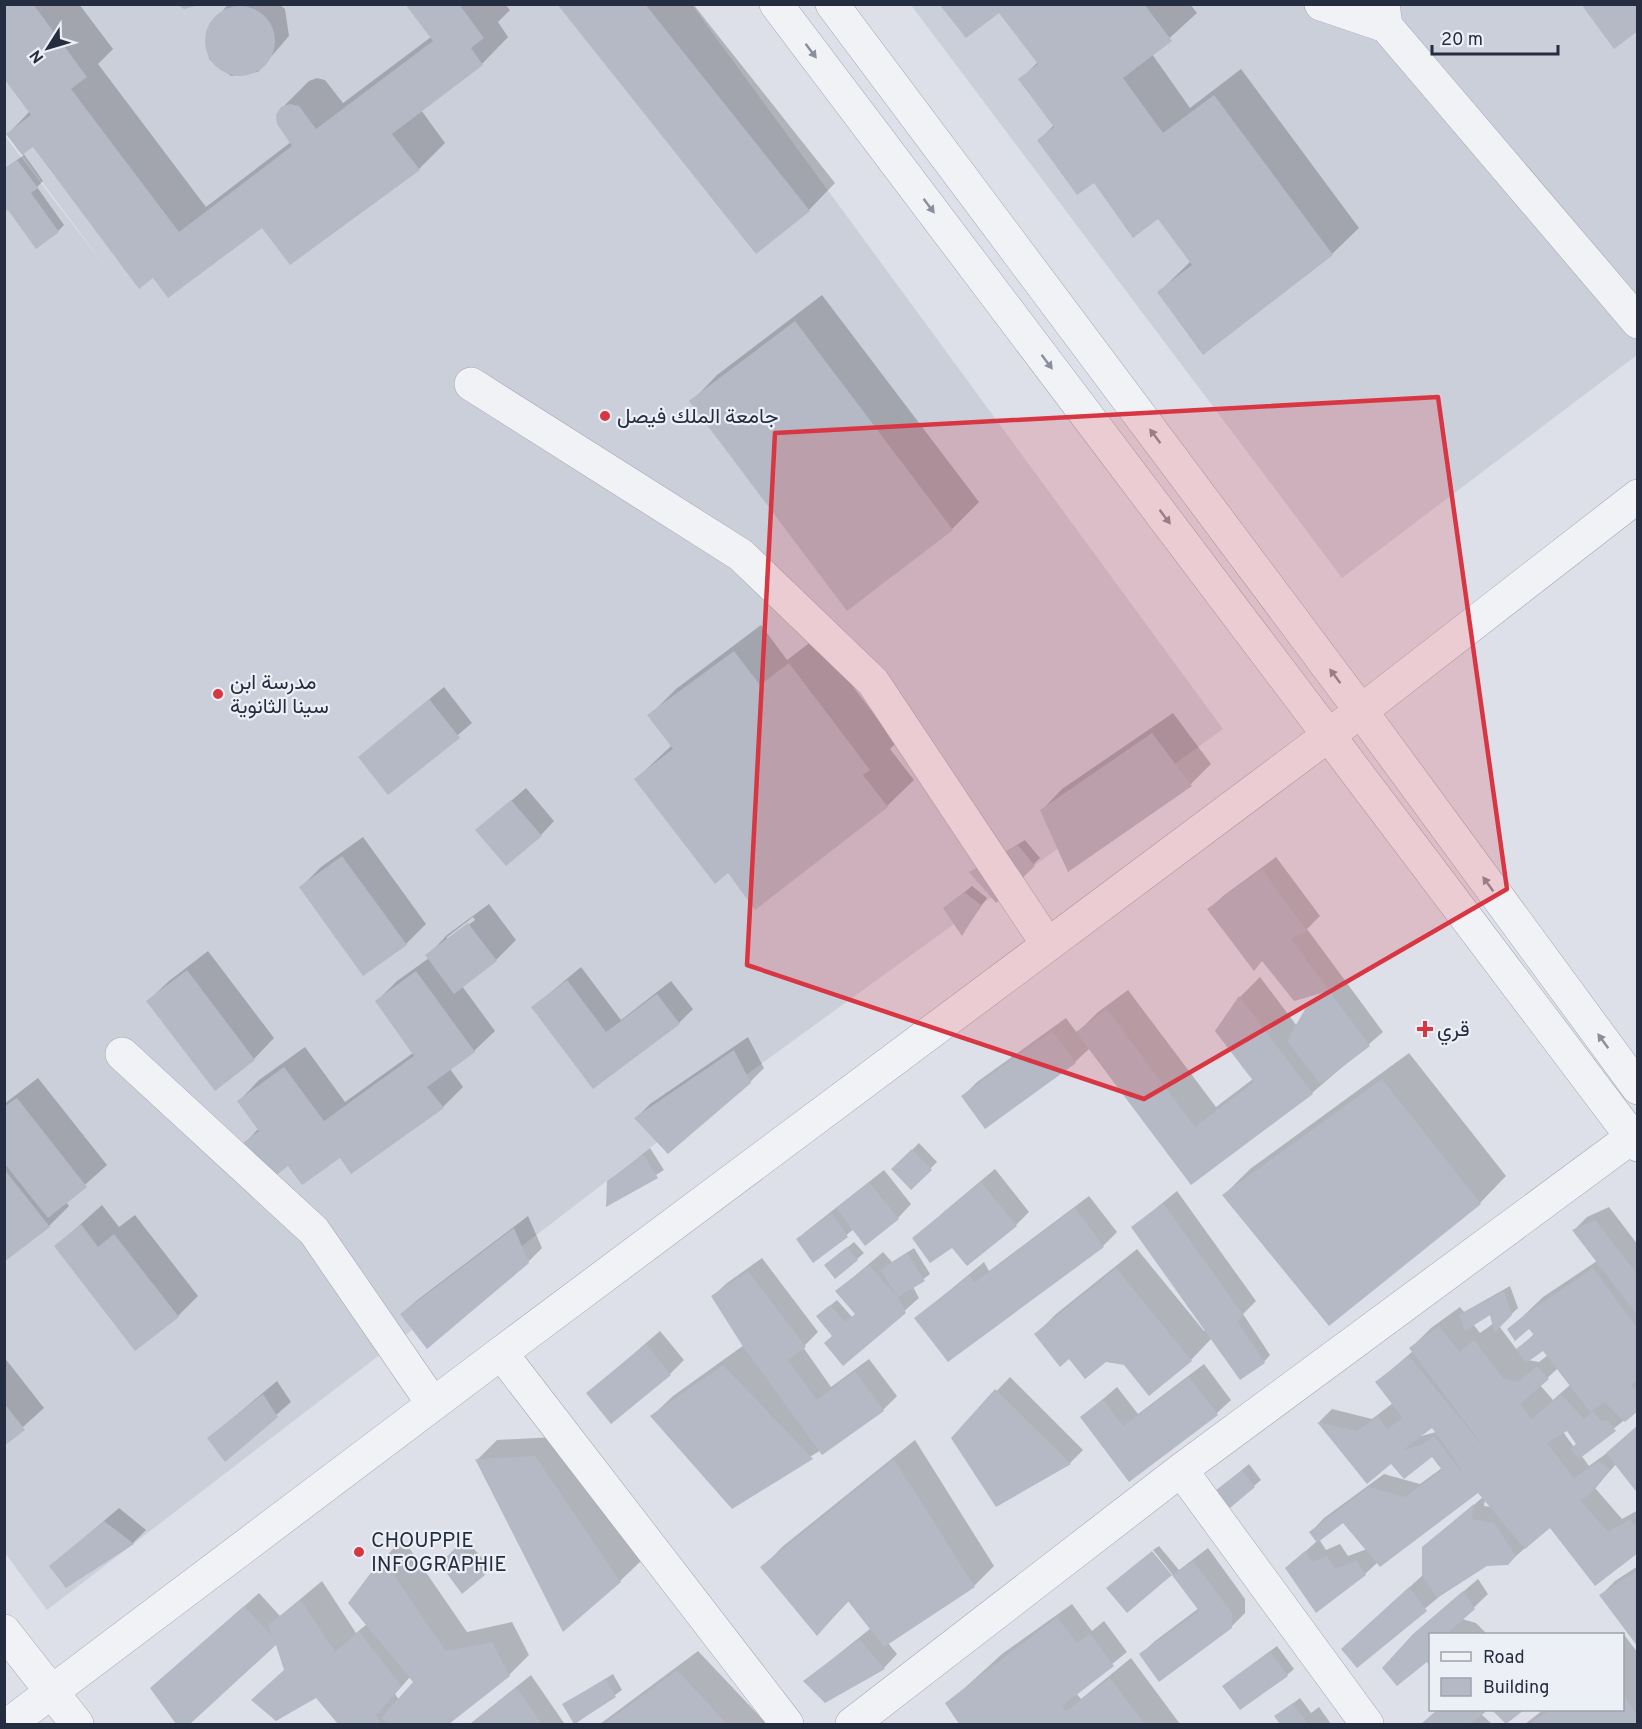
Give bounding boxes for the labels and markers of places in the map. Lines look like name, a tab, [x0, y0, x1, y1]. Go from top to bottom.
place label: جامعة الملك فيصل	[617, 404, 779, 431]
marker: جامعة الملك فيصل	[598, 409, 612, 423]
place label: مدرسة ابن سينا الثانوية	[230, 670, 329, 721]
marker: مدرسة ابن سينا الثانوية	[211, 687, 225, 701]
place label: قري	[1437, 1017, 1470, 1046]
marker: قري	[1418, 1022, 1432, 1036]
place label: CHOUPPIE INFOGRAPHIE	[371, 1528, 507, 1579]
marker: CHOUPPIE INFOGRAPHIE	[352, 1545, 366, 1559]

